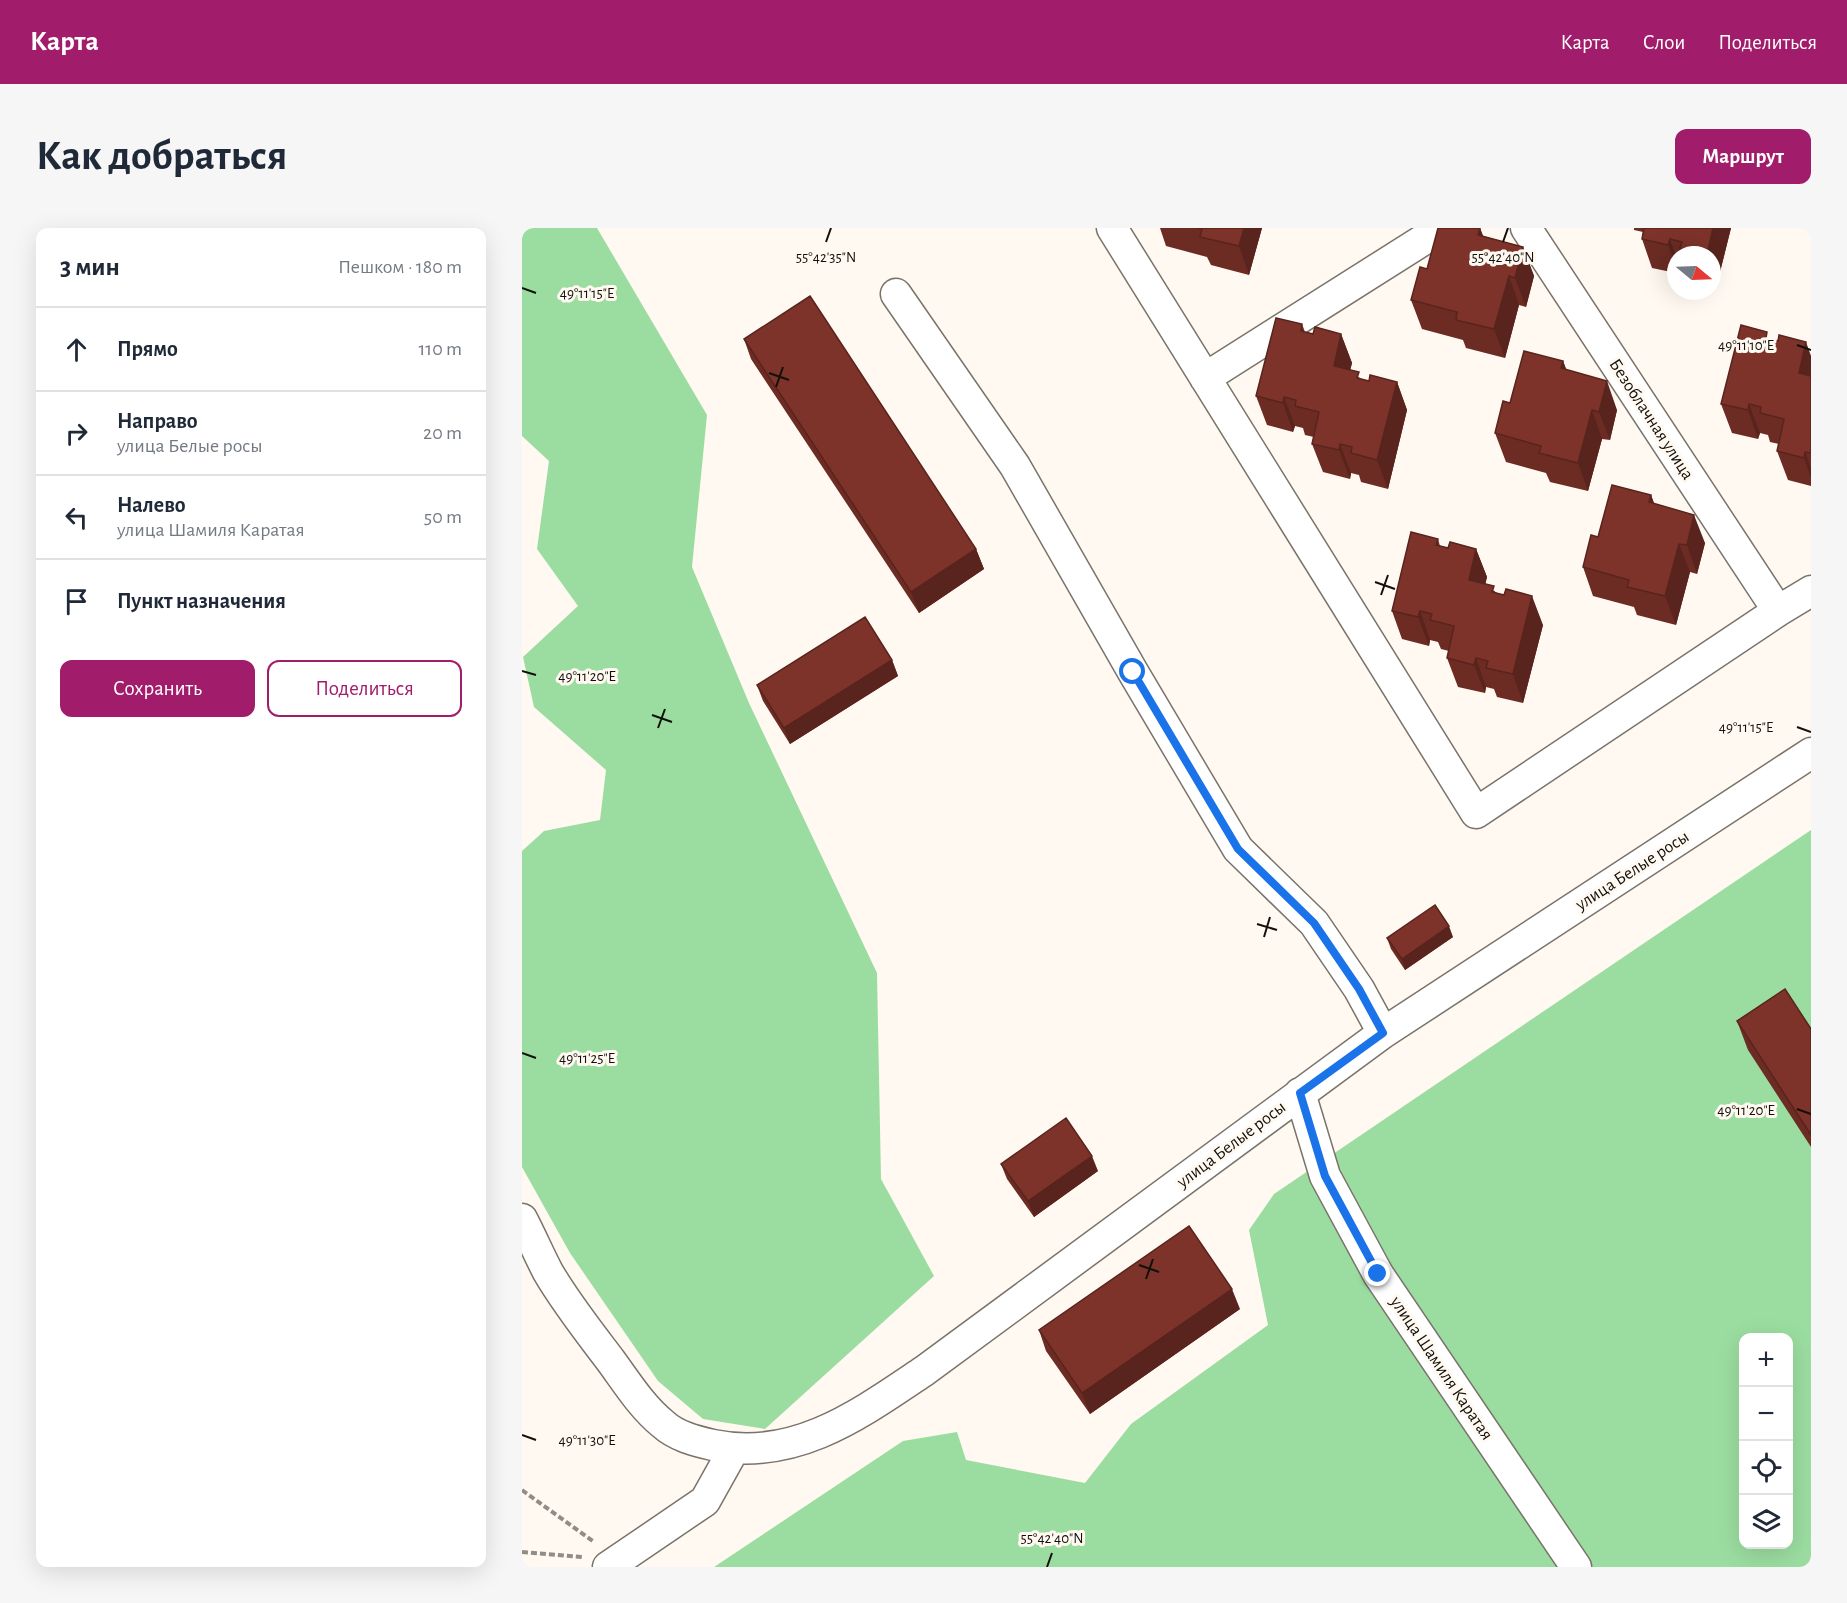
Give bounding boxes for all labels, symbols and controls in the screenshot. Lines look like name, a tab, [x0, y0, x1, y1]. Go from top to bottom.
text: Карта	[30, 28, 99, 56]
text: Карта	[1560, 32, 1610, 53]
text: Слои	[1643, 32, 1685, 53]
text: Поделиться	[1718, 32, 1817, 53]
button: Маршрут	[1675, 129, 1811, 184]
text: Как добраться	[36, 135, 287, 177]
north arrow	[1667, 246, 1721, 300]
text: 55°42'35"N	[796, 250, 856, 265]
text: 55°42'40"N	[1471, 250, 1535, 265]
text: 3 мин	[60, 254, 120, 280]
text: Пешком · 180 m	[338, 257, 462, 277]
text: 49°11'15"E	[560, 286, 614, 301]
icon: ahead	[60, 333, 93, 366]
text: Прямо	[117, 338, 178, 360]
text: 49°11'10"E	[1718, 338, 1774, 353]
text: 110 m	[418, 339, 462, 359]
street label: Безоблачная улица	[1606, 355, 1698, 483]
text: Направо	[117, 410, 198, 432]
icon: right	[60, 417, 93, 450]
text: 20 m	[423, 423, 462, 443]
text: улица Белые росы	[117, 436, 263, 456]
text: Налево	[117, 494, 186, 516]
icon: left	[60, 501, 93, 534]
text: 50 m	[424, 507, 462, 527]
text: улица Шамиля Каратая	[117, 520, 305, 540]
icon: arrive	[60, 585, 93, 618]
text: Пункт назначения	[117, 590, 286, 612]
route start	[1119, 658, 1145, 684]
button: Сохранить	[60, 660, 255, 717]
button: Поделиться	[267, 660, 462, 717]
text: 49°11'20"E	[558, 669, 616, 684]
text: 49°11'15"E	[1719, 720, 1773, 735]
street label: улица Белые росы	[1572, 828, 1692, 915]
text: 49°11'25"E	[559, 1051, 615, 1066]
street label: улица Белые росы	[1173, 1098, 1289, 1192]
text: 49°11'20"E	[1717, 1103, 1775, 1118]
route end	[1364, 1260, 1390, 1286]
street label: улица Шамиля Каратая	[1386, 1293, 1496, 1444]
map controls	[1739, 1333, 1793, 1549]
button: +	[1739, 1333, 1793, 1387]
button: −	[1739, 1387, 1793, 1441]
text: 49°11'30"E	[558, 1433, 616, 1448]
button: locate	[1739, 1441, 1793, 1495]
button: layers	[1739, 1495, 1793, 1549]
text: 55°42'40"N	[1020, 1531, 1084, 1546]

